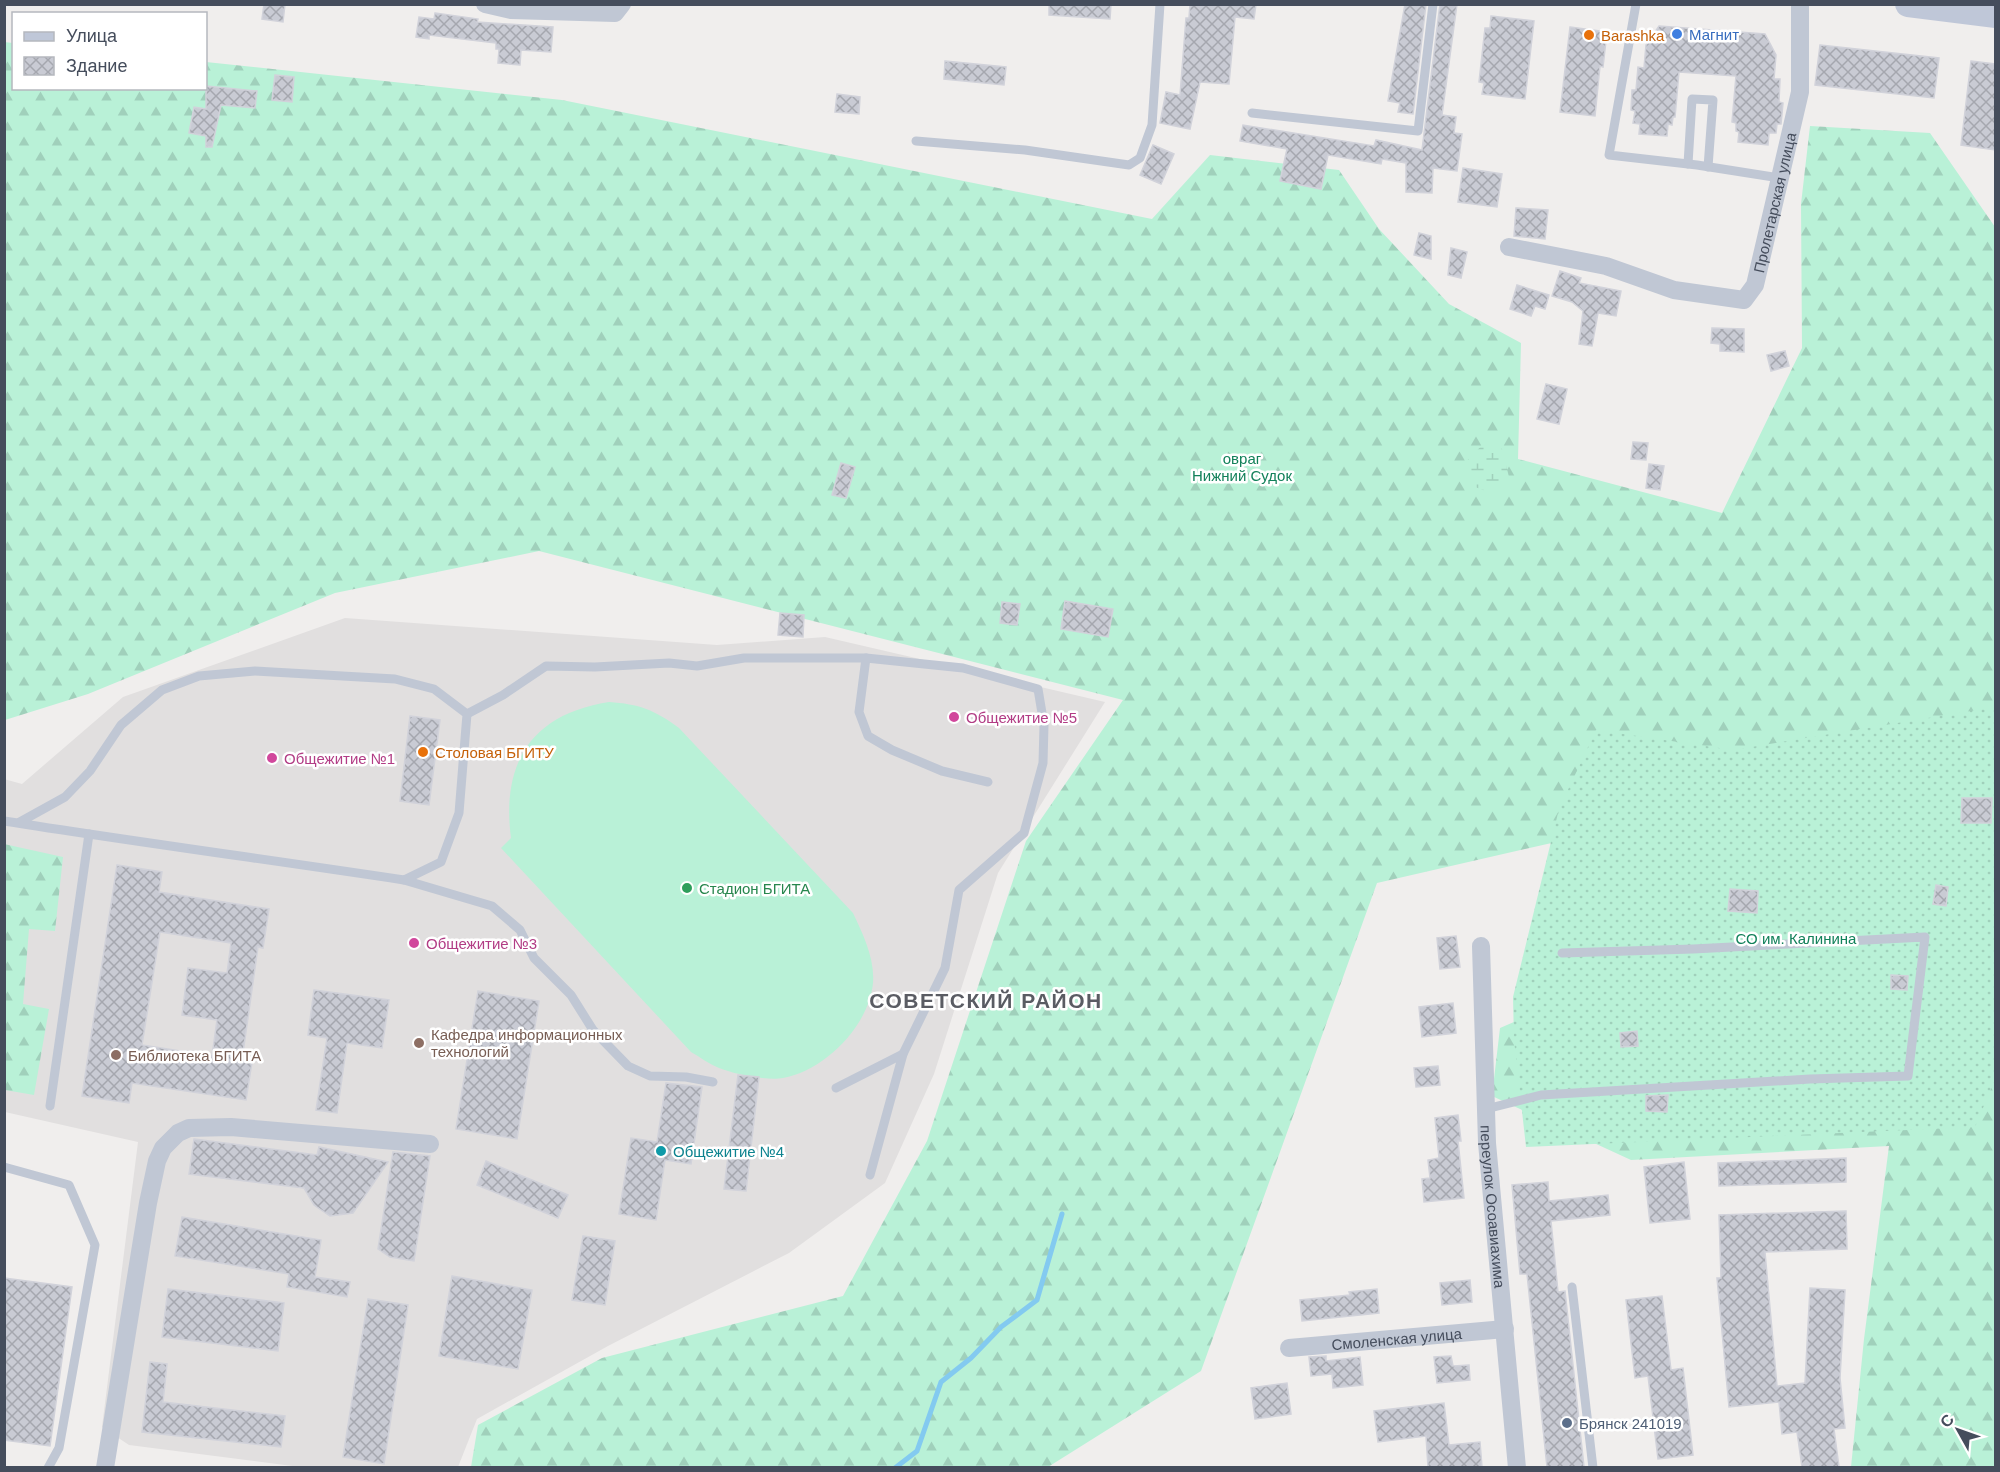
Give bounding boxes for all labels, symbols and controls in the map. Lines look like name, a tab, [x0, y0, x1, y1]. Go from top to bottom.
legend	[12, 12, 207, 90]
text: Улица	[66, 26, 118, 46]
place label: Магнит	[1689, 26, 1739, 43]
place label: Barashka	[1601, 27, 1665, 44]
marker: Магнит	[1670, 27, 1684, 41]
marker: Barashka	[1582, 28, 1596, 42]
text: Здание	[66, 56, 127, 76]
street label: Пролетарская улица	[1750, 130, 1799, 274]
park label: овраг Нижний Судок	[1192, 450, 1292, 484]
place label: Общежитие №5	[966, 709, 1077, 726]
marker: Общежитие №5	[947, 710, 961, 724]
place label: Столовая БГИТУ	[435, 744, 554, 761]
marker: Столовая БГИТУ	[416, 745, 430, 759]
place label: Общежитие №1	[284, 750, 395, 767]
marker: Общежитие №1	[265, 751, 279, 765]
place label: Стадион БГИТА	[699, 880, 810, 897]
marker: Стадион БГИТА	[680, 881, 694, 895]
park label: СО им. Калинина	[1736, 930, 1857, 947]
place label: Общежитие №3	[426, 935, 537, 952]
marker: Общежитие №3	[407, 936, 421, 950]
district label: СОВЕТСКИЙ РАЙОН	[869, 989, 1103, 1012]
place label: Кафедра информационных технологий	[431, 1026, 623, 1060]
marker: Кафедра информационных технологий	[412, 1036, 426, 1050]
place label: Библиотека БГИТА	[128, 1047, 261, 1064]
marker: Библиотека БГИТА	[109, 1048, 123, 1062]
street label: переулок Осоавиахима	[1478, 1125, 1509, 1289]
place label: Общежитие №4	[673, 1143, 784, 1160]
marker: Общежитие №4	[654, 1144, 668, 1158]
street label: Смоленская улица	[1331, 1324, 1463, 1353]
north arrow	[1928, 1400, 1988, 1460]
text: С	[1937, 1410, 1957, 1431]
place label: Брянск 241019	[1579, 1415, 1682, 1432]
marker: Брянск 241019	[1560, 1416, 1574, 1430]

